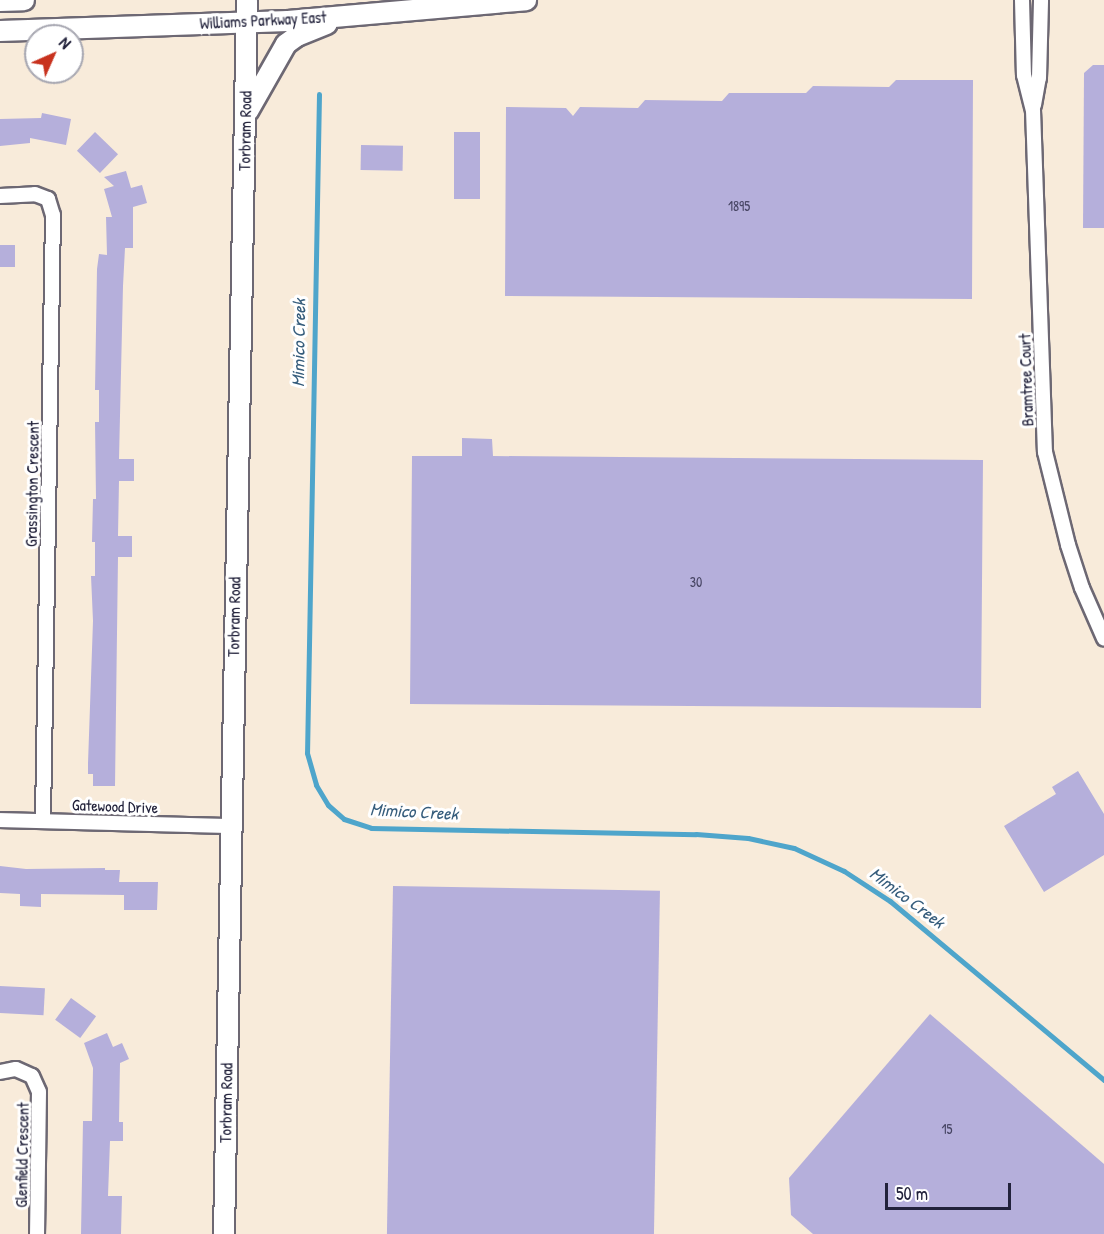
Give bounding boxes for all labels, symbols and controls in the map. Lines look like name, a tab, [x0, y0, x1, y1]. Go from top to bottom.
street label: Williams Parkway East	[199, 7, 327, 33]
north arrow	[24, 24, 84, 84]
text: N	[55, 32, 76, 53]
street label: Torbram Road	[235, 91, 255, 171]
house number: 1895	[728, 198, 750, 214]
water label: Mimico Creek	[287, 299, 311, 387]
street label: Bramtree Court	[1015, 333, 1037, 427]
street label: Grassington Crescent	[21, 421, 43, 547]
house number: 30	[690, 574, 702, 590]
street label: Torbram Road	[224, 577, 244, 657]
street label: Gatewood Drive	[72, 795, 158, 817]
water label: Mimico Creek	[370, 799, 458, 825]
water label: Mimico Creek	[865, 863, 949, 933]
street label: Torbram Road	[216, 1063, 236, 1143]
street label: Glenfield Crescent	[11, 1102, 33, 1208]
house number: 15	[941, 1121, 953, 1137]
scale bar	[888, 1171, 1014, 1209]
text: 50 m	[896, 1181, 928, 1206]

